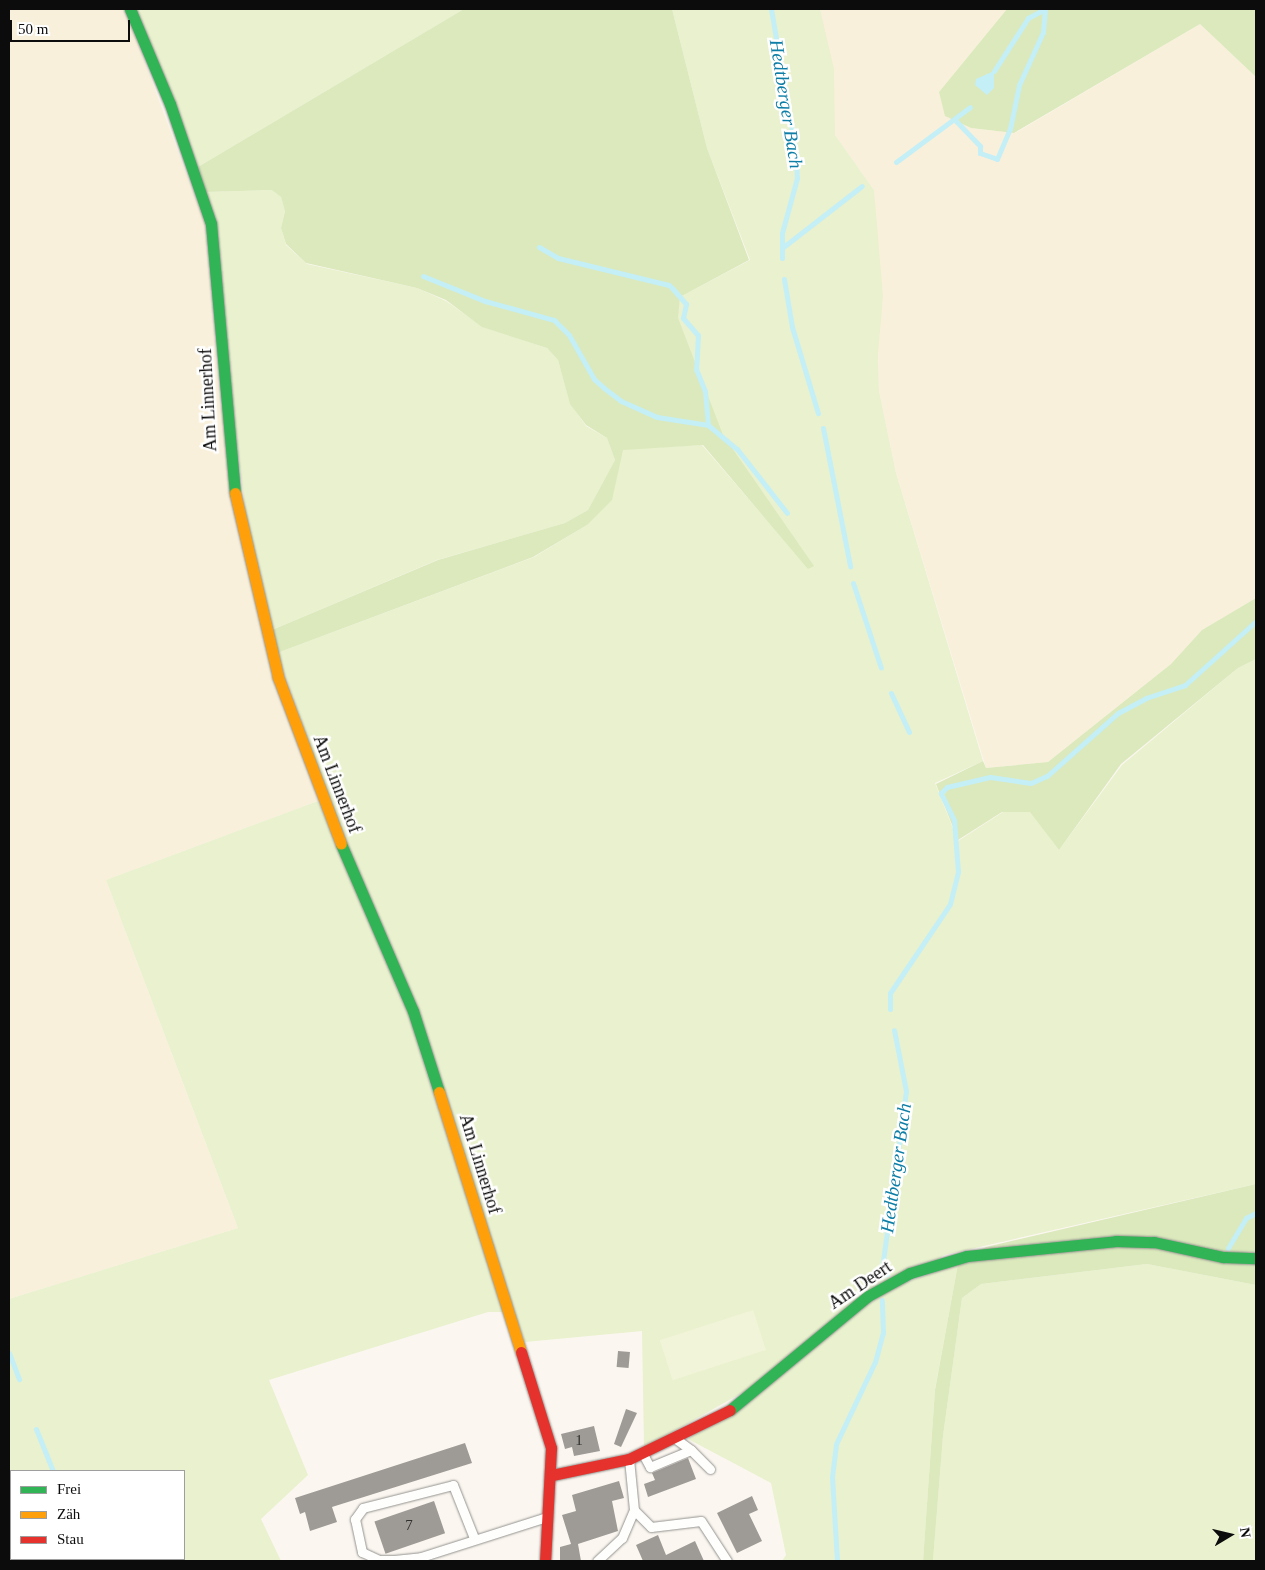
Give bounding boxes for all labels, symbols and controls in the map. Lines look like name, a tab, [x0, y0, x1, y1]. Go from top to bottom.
scale bar	[12, 10, 132, 42]
text: 50 m	[18, 21, 48, 37]
water label: Hedtberger Bach	[765, 38, 807, 170]
street label: Am Linnerhof	[195, 348, 221, 452]
street label: Am Linnerhof	[308, 732, 366, 836]
water label: Hedtberger Bach	[876, 1102, 916, 1234]
street label: Am Linnerhof	[455, 1111, 505, 1217]
street label: Am Deert	[824, 1256, 896, 1314]
house number: 1	[575, 1432, 583, 1450]
legend	[10, 1470, 185, 1560]
text: Frei	[57, 1481, 81, 1497]
text: Zäh	[57, 1506, 80, 1522]
north arrow	[1205, 1510, 1255, 1560]
house number: 7	[405, 1517, 413, 1535]
text: N	[1237, 1526, 1254, 1539]
text: Stau	[57, 1531, 84, 1547]

